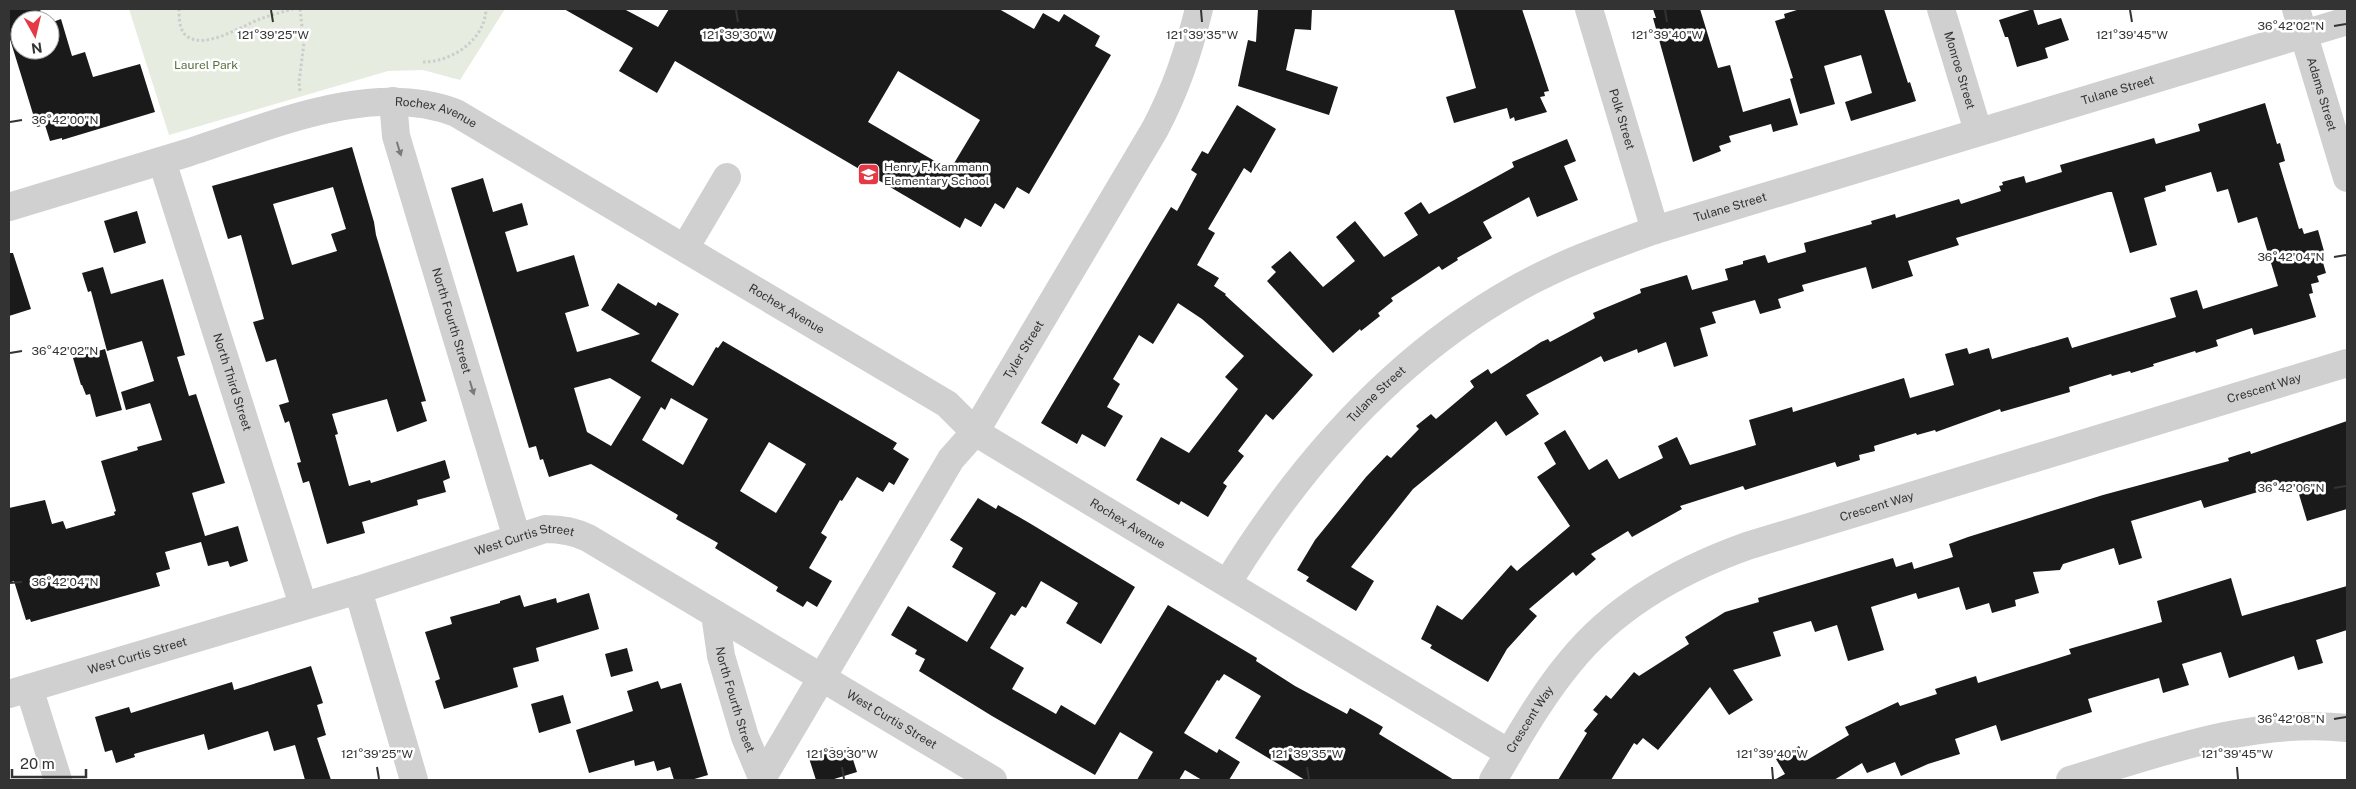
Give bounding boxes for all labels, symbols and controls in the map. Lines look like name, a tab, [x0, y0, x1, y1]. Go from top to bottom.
north arrow	[10, 10, 60, 60]
text: 36°42'02"N	[2258, 19, 2324, 33]
text: 121°39'25"W	[237, 28, 309, 42]
text: 121°39'30"W	[702, 28, 774, 42]
text: 121°39'35"W	[1166, 28, 1239, 42]
text: 121°39'40"W	[1631, 28, 1703, 42]
text: 121°39'45"W	[2096, 28, 2169, 42]
street label: Monroe Street	[1941, 30, 1978, 111]
text: N	[30, 39, 43, 57]
street label: Adams Street	[2304, 56, 2340, 133]
park label: Laurel Park	[174, 58, 238, 72]
street label: Tulane Street	[2080, 73, 2156, 108]
street label: Polk Street	[1606, 87, 1638, 152]
street label: Rochex Avenue	[395, 95, 480, 131]
text: 36°42'00"N	[32, 113, 98, 127]
one-way arrow	[396, 141, 404, 156]
place label: Henry F. Kammann Elementary School	[884, 160, 990, 188]
school or university icon: Henry F. Kammann Elementary School	[856, 162, 880, 186]
street label: Tulane Street	[1692, 190, 1769, 225]
text: 36°42'04"N	[2257, 250, 2325, 264]
street label: North Fourth Street	[429, 266, 474, 376]
street label: Rochex Avenue	[746, 281, 827, 337]
street label: Tyler Street	[1001, 318, 1047, 382]
street label: North Third Street	[210, 332, 254, 433]
text: 36°42'02"N	[32, 344, 98, 358]
street label: Tulane Street	[1344, 363, 1409, 426]
street label: Crescent Way	[2225, 370, 2303, 406]
one-way arrow	[468, 381, 476, 396]
text: 36°42'06"N	[2257, 481, 2325, 495]
street label: Crescent Way	[1838, 488, 1916, 524]
street label: Rochex Avenue	[1087, 496, 1168, 552]
street label: West Curtis Street	[473, 522, 576, 558]
text: 36°42'04"N	[31, 575, 99, 589]
street label: West Curtis Street	[86, 634, 189, 677]
street label: North Fourth Street	[713, 646, 758, 755]
street label: Crescent Way	[1504, 683, 1557, 756]
street label: West Curtis Street	[844, 687, 940, 752]
text: 36°42'08"N	[2257, 712, 2325, 726]
scale bar	[12, 746, 86, 778]
text: 121°39'25"W	[341, 747, 413, 761]
text: 121°39'30"W	[806, 747, 878, 761]
text: 121°39'35"W	[1271, 747, 1344, 761]
text: 121°39'40"W	[1736, 747, 1808, 761]
text: 121°39'45"W	[2201, 747, 2274, 761]
text: 20 m	[20, 755, 55, 772]

